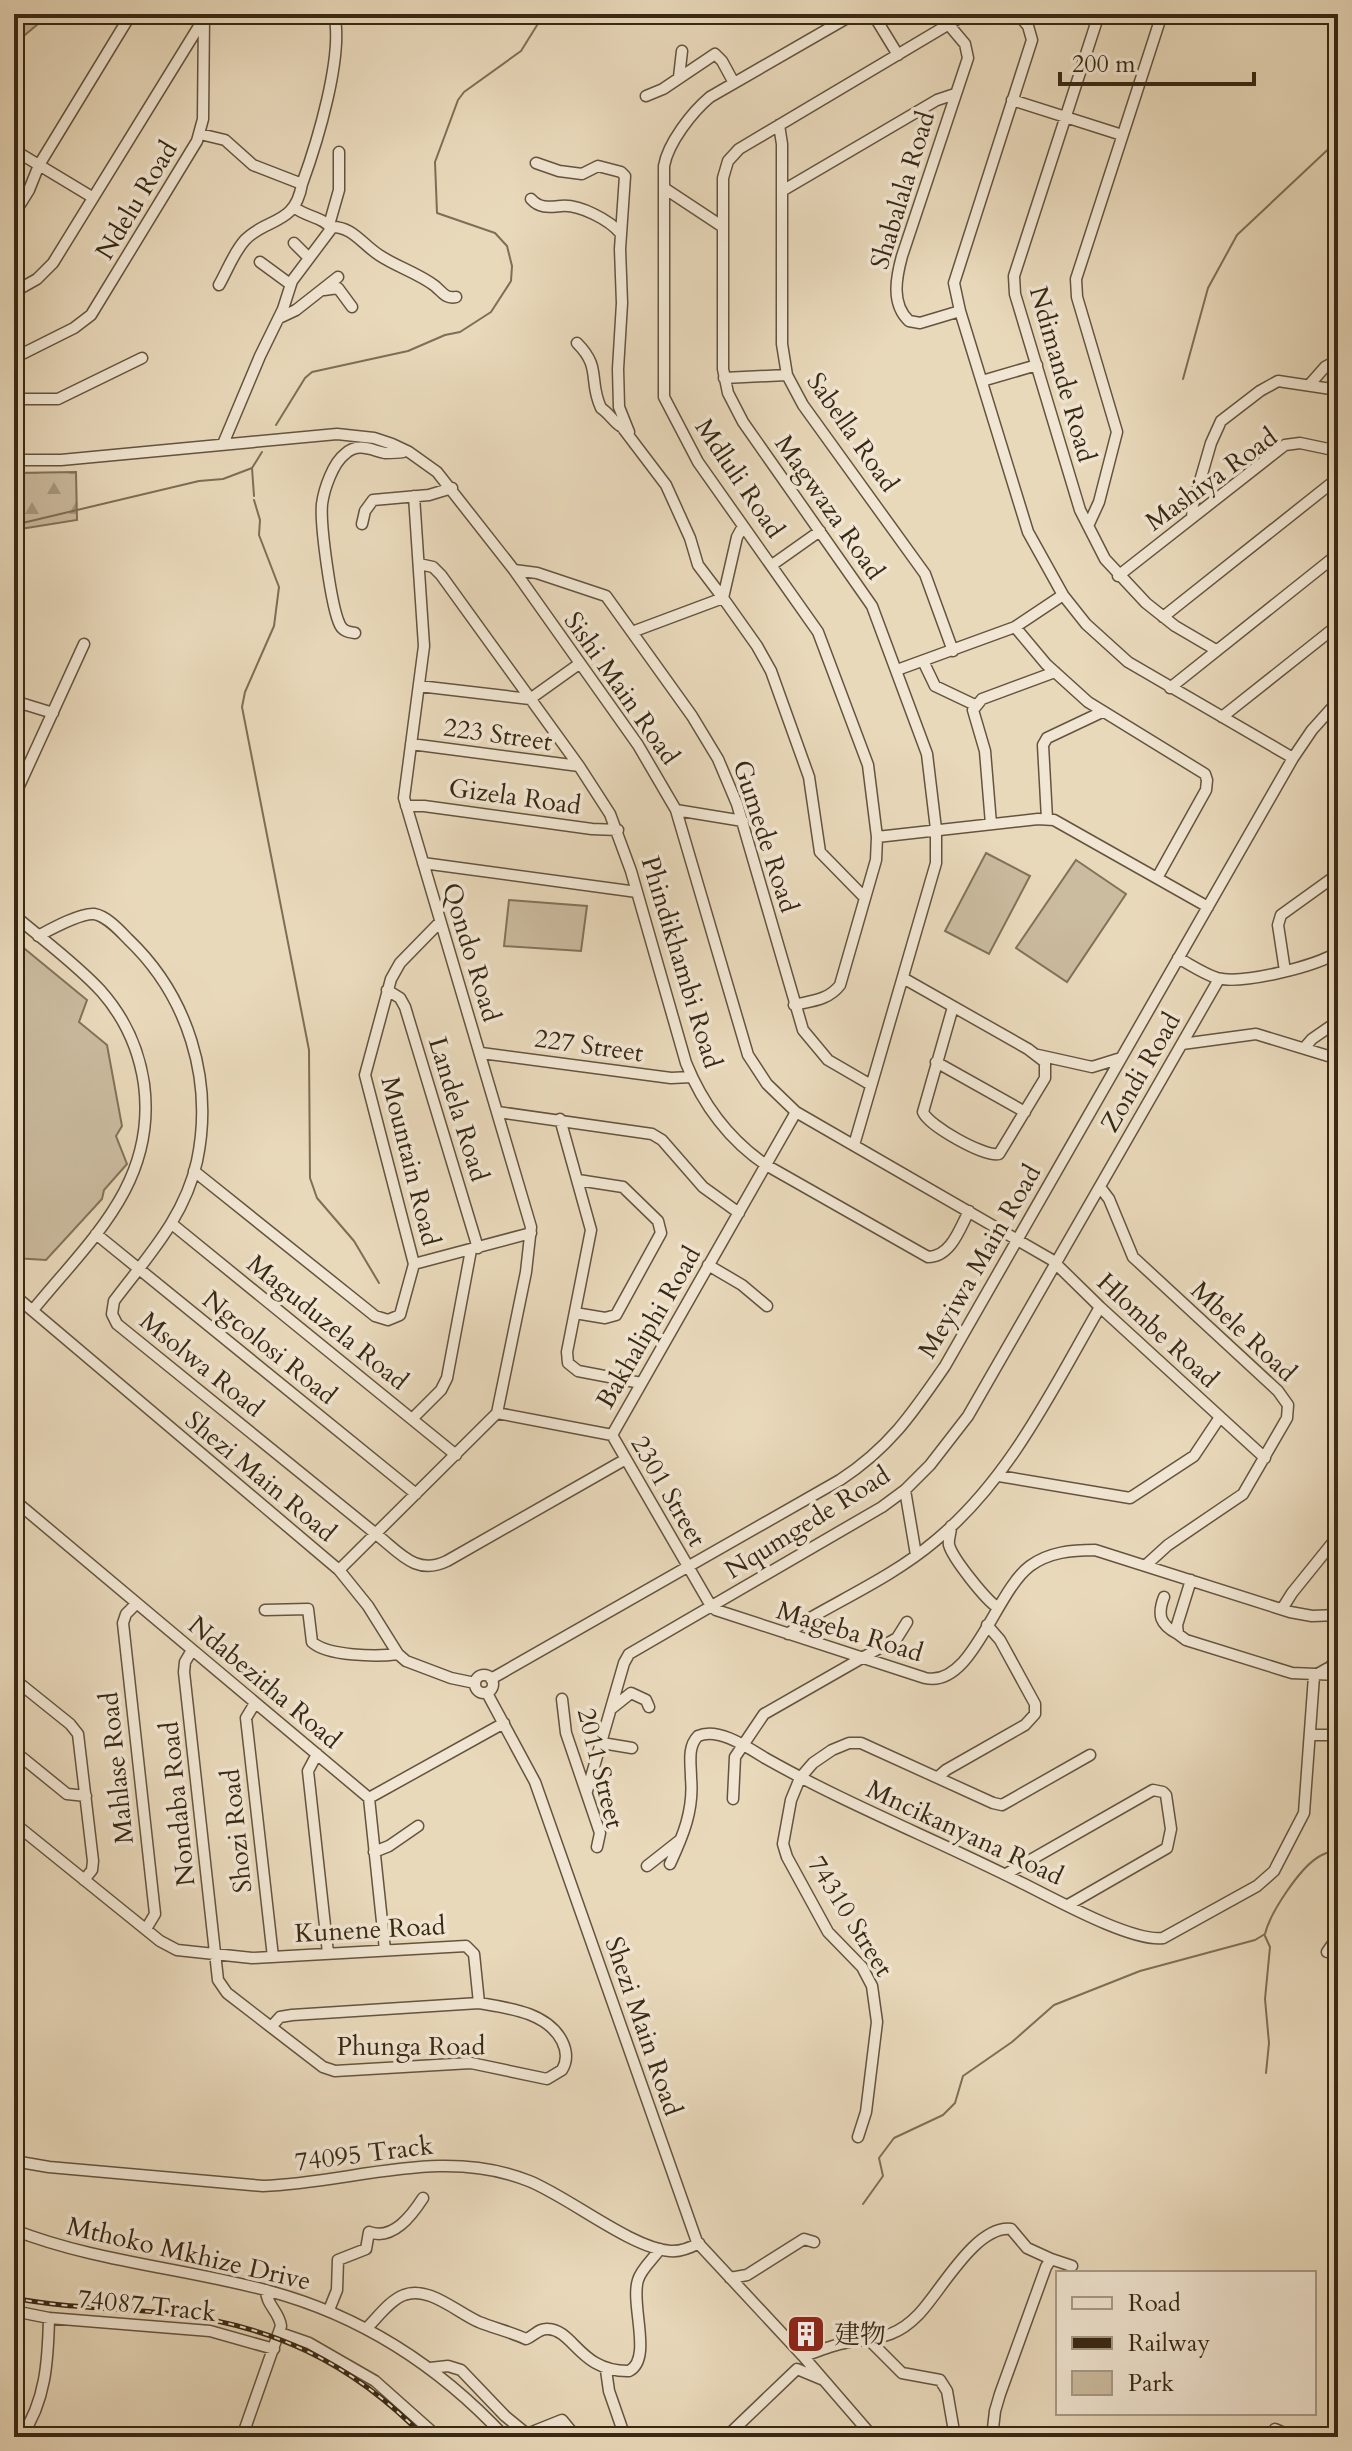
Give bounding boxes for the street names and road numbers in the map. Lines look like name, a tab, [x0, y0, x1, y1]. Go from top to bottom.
street label: Shabalala Road	[862, 107, 943, 273]
street label: Ndelu Road	[87, 134, 186, 266]
street label: Ndimande Road	[1021, 282, 1104, 466]
street label: Sabella Road	[799, 365, 907, 499]
street label: Mdluli Road	[687, 412, 793, 545]
street label: Mashiya Road	[1138, 420, 1284, 539]
street label: Magwaza Road	[767, 428, 893, 587]
street label: Sishi Main Road	[556, 605, 688, 772]
street label: 223 Street	[441, 710, 555, 759]
street label: Gumede Road	[724, 755, 807, 917]
street label: Gizela Road	[446, 770, 584, 823]
street label: Phindikhambi Road	[633, 852, 730, 1072]
street label: Qondo Road	[434, 879, 509, 1026]
street label: Zondi Road	[1092, 1006, 1189, 1138]
street label: 227 Street	[532, 1021, 646, 1070]
street label: Landela Road	[420, 1033, 497, 1186]
street label: Mountain Road	[373, 1073, 448, 1250]
street label: Meyiwa Main Road	[910, 1158, 1049, 1365]
street label: Bakhaliphi Road	[588, 1240, 709, 1415]
street label: Maguduzela Road	[240, 1246, 416, 1398]
street label: Hlombe Road	[1089, 1265, 1226, 1396]
street label: Mbele Road	[1183, 1273, 1304, 1390]
street label: Ngcolosi Road	[195, 1282, 344, 1413]
street label: Msolwa Road	[132, 1304, 271, 1425]
street label: Shezi Main Road	[178, 1403, 344, 1550]
street label: 2301 Street	[623, 1429, 714, 1553]
street label: Nqumgede Road	[718, 1458, 897, 1587]
street label: Mageba Road	[772, 1593, 928, 1670]
street label: Ndabezitha Road	[181, 1608, 349, 1757]
street label: Mahlase Road	[91, 1690, 142, 1846]
street label: 2011 Street	[569, 1704, 632, 1832]
street label: Nondaba Road	[151, 1720, 204, 1888]
street label: Shozi Road	[213, 1767, 260, 1895]
street label: Mncikanyana Road	[861, 1771, 1069, 1893]
street label: 74310 Street	[800, 1849, 901, 1983]
street label: Kunene Road	[294, 1908, 446, 1951]
street label: Shezi Main Road	[597, 1932, 691, 2120]
street label: Phunga Road	[337, 2029, 485, 2064]
street label: 74095 Track	[293, 2128, 435, 2179]
street label: Mthoko Mkhize Drive	[64, 2208, 314, 2299]
street label: 74087 Track	[76, 2281, 218, 2330]

